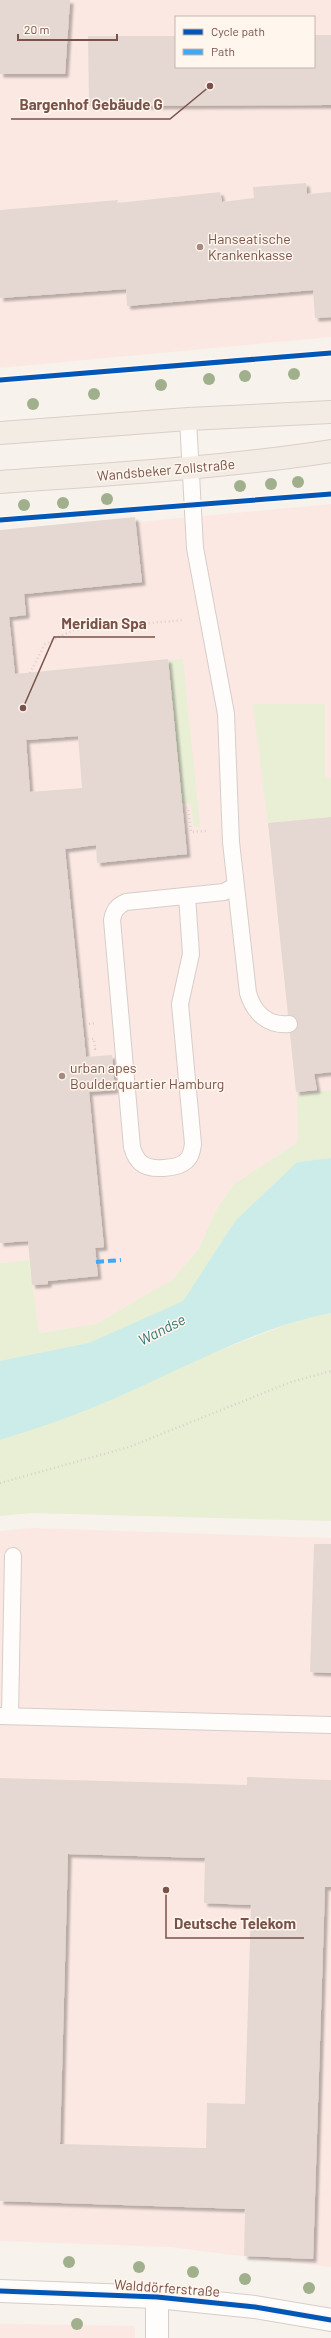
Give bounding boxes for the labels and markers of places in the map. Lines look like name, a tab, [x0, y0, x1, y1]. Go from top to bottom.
callout: Bargenhof Gebäude G	[11, 92, 170, 119]
place label: Hanseatische Krankenkasse	[208, 230, 293, 263]
marker: Hanseatische Krankenkasse	[195, 242, 205, 252]
callout: Meridian Spa	[54, 610, 155, 637]
place label: urban apes Boulderquartier Hamburg	[70, 1059, 224, 1092]
marker: urban apes Boulderquartier Hamburg	[57, 1071, 67, 1081]
callout: Deutsche Telekom	[166, 1911, 304, 1938]

